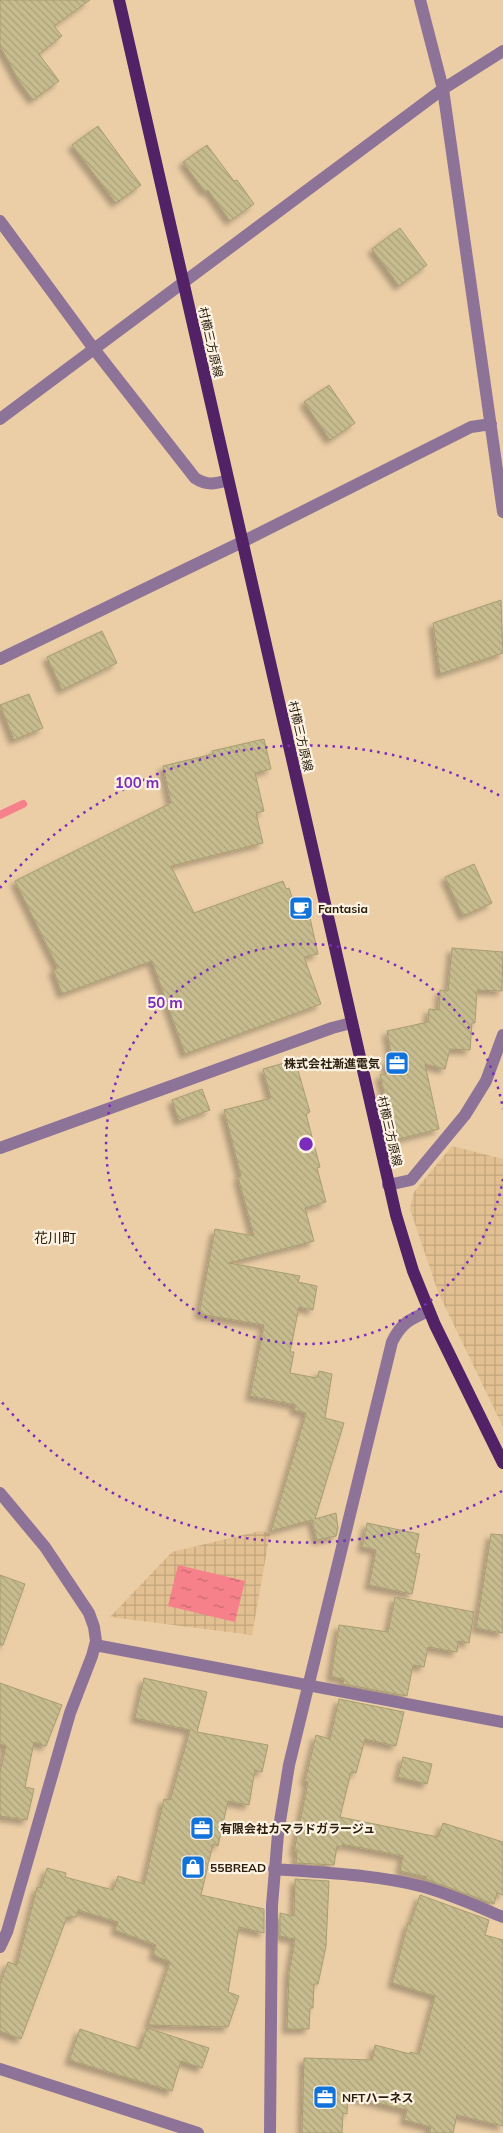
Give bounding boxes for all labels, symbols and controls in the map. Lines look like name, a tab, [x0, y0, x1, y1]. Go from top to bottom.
street label: 村櫛三方原線	[196, 305, 226, 379]
street label: 村櫛三方原線	[286, 699, 316, 773]
text: 100 m	[115, 773, 159, 792]
cafe icon: Fantasia	[288, 895, 314, 921]
place label: Fantasia	[318, 901, 368, 916]
text: 50 m	[147, 993, 183, 1012]
office icon: 株式会社漸進電気	[384, 1050, 410, 1076]
place label: 株式会社漸進電気	[284, 1056, 380, 1071]
street label: 村櫛三方原線	[375, 1094, 405, 1168]
centre of rings	[297, 1135, 315, 1153]
district label: 花川町	[34, 1229, 76, 1247]
office icon: 有限会社カマラドガラージュ	[189, 1815, 215, 1841]
place label: 有限会社カマラドガラージュ	[220, 1821, 375, 1836]
shop icon: 55BREAD	[180, 1854, 206, 1880]
place label: 55BREAD	[210, 1860, 266, 1875]
office icon: NFTハーネス	[312, 2084, 338, 2110]
place label: NFTハーネス	[342, 2090, 413, 2105]

